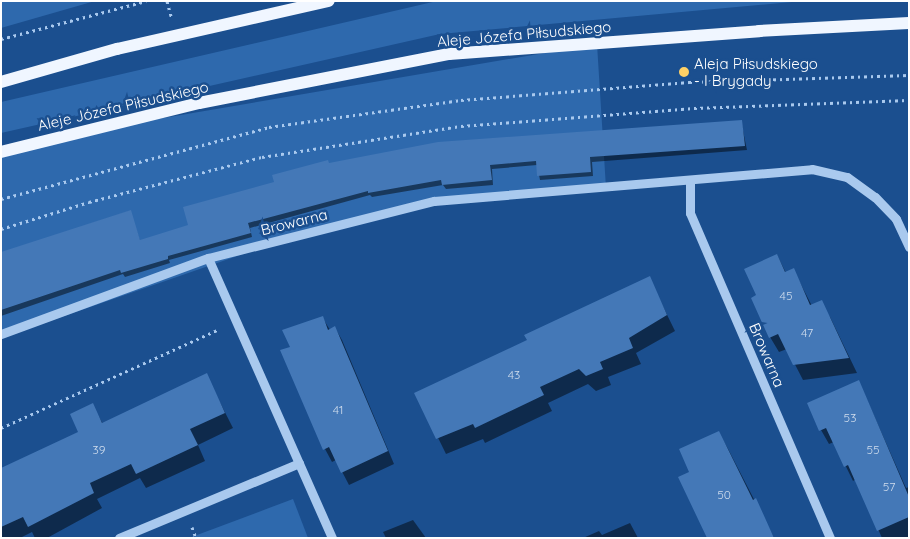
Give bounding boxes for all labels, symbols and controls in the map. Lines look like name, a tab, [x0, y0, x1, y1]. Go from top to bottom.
street label: Aleje Józefa Piłsudskiego	[436, 17, 612, 51]
place label: Aleja Piłsudskiego - I Brygady	[694, 54, 818, 89]
marker: Aleja Piłsudskiego - I Brygady	[678, 66, 690, 78]
street label: Aleje Józefa Piłsudskiego	[36, 78, 210, 134]
street label: Browarna	[259, 205, 329, 239]
house number: 45	[780, 289, 792, 303]
street label: Browarna	[745, 320, 789, 390]
house number: 47	[801, 326, 813, 340]
house number: 43	[508, 368, 520, 382]
house number: 41	[333, 403, 343, 417]
house number: 53	[844, 411, 856, 425]
house number: 39	[93, 443, 105, 457]
house number: 55	[866, 443, 880, 457]
house number: 57	[883, 480, 895, 494]
house number: 50	[717, 488, 731, 502]

